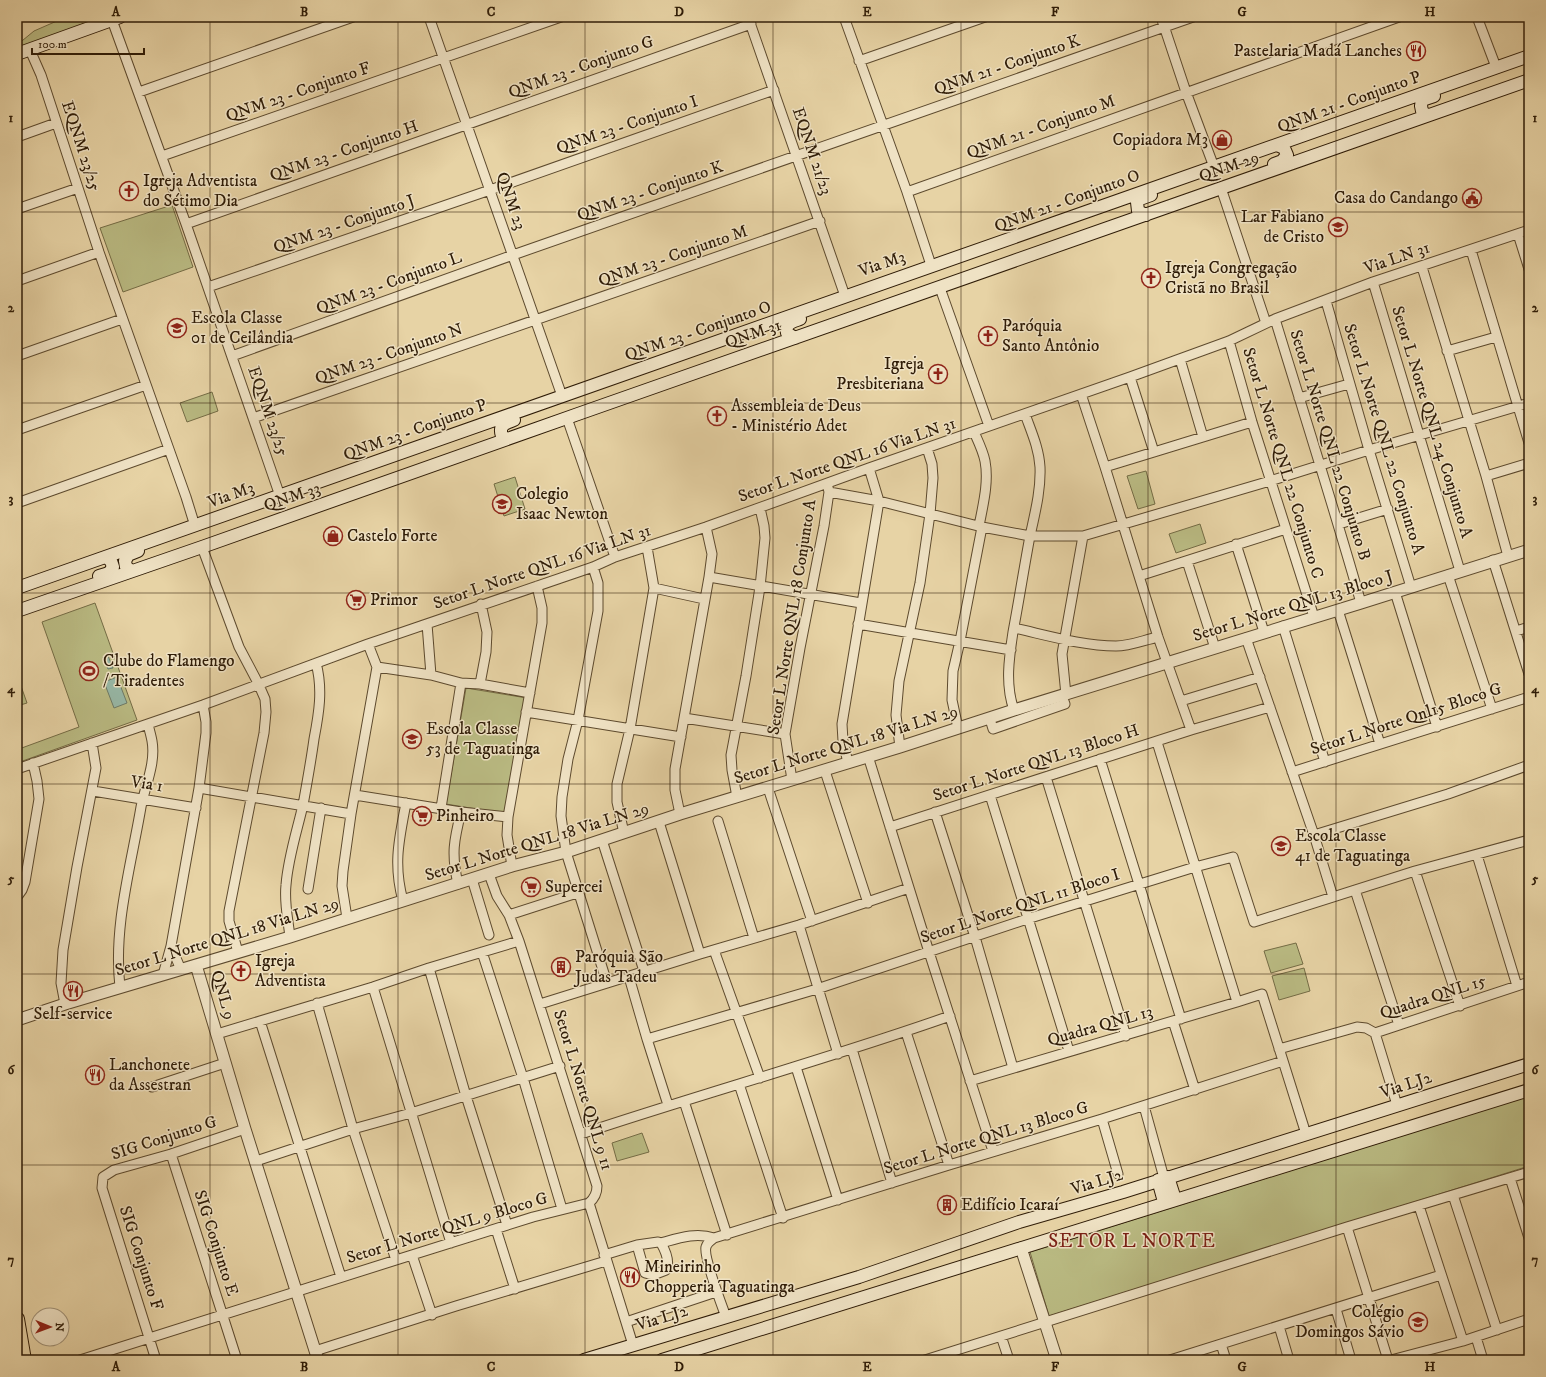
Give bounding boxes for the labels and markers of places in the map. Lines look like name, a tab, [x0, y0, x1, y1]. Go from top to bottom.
place label: Pastelaria Madá Lanches	[1234, 40, 1402, 62]
restaurant icon: Pastelaria Madá Lanches	[1405, 40, 1427, 62]
place label: Copiadora M3	[1113, 129, 1208, 151]
shop icon: Copiadora M3	[1211, 129, 1233, 151]
place label: Igreja Adventista do Sétimo Dia	[143, 170, 258, 212]
church icon: Igreja Adventista do Sétimo Dia	[118, 180, 140, 202]
place label: Casa do Candango	[1334, 187, 1458, 209]
public building icon: Casa do Candango	[1461, 187, 1483, 209]
place label: Lar Fabiano de Cristo	[1241, 206, 1324, 248]
school or university icon: Lar Fabiano de Cristo	[1327, 216, 1349, 238]
place label: Igreja Congregação Cristã no Brasil	[1165, 257, 1297, 299]
church icon: Igreja Congregação Cristã no Brasil	[1140, 267, 1162, 289]
place label: Escola Classe 01 de Ceilândia	[191, 307, 294, 349]
place label: Paróquia Santo Antônio	[1002, 315, 1099, 357]
school or university icon: Escola Classe 01 de Ceilândia	[166, 317, 188, 339]
church icon: Paróquia Santo Antônio	[977, 325, 999, 347]
place label: Igreja Presbiteriana	[836, 353, 925, 395]
church icon: Igreja Presbiteriana	[927, 363, 949, 385]
place label: Assembleia de Deus - Ministério Adet	[731, 395, 861, 437]
church icon: Assembleia de Deus - Ministério Adet	[706, 405, 728, 427]
place label: Colegio Isaac Newton	[516, 483, 608, 525]
school or university icon: Colegio Isaac Newton	[491, 493, 513, 515]
shop icon: Castelo Forte	[322, 525, 344, 547]
place label: Castelo Forte	[347, 525, 438, 547]
supermarket icon: Primor	[345, 589, 367, 611]
place label: Primor	[370, 589, 419, 611]
place label: Clube do Flamengo / Tiradentes	[103, 650, 235, 692]
sports icon: Clube do Flamengo / Tiradentes	[78, 660, 100, 682]
place label: Escola Classe 53 de Taguatinga	[426, 718, 541, 760]
school or university icon: Escola Classe 53 de Taguatinga	[401, 728, 423, 750]
supermarket icon: Pinheiro	[411, 805, 433, 827]
place label: Pinheiro	[436, 805, 494, 827]
place label: Escola Classe 41 de Taguatinga	[1295, 825, 1411, 867]
school or university icon: Escola Classe 41 de Taguatinga	[1270, 835, 1292, 857]
supermarket icon: Supercei	[520, 876, 542, 898]
place label: Supercei	[545, 876, 603, 898]
place label: Paróquia São Judas Tadeu	[573, 946, 663, 988]
place label: Igreja Adventista	[255, 950, 326, 992]
building icon: Paróquia São Judas Tadeu	[550, 956, 572, 978]
church icon: Igreja Adventista	[230, 960, 252, 982]
restaurant icon: Self-service	[62, 980, 84, 1002]
place label: Self-service	[34, 1003, 112, 1025]
place label: Lanchonete da Assestran	[109, 1054, 191, 1096]
restaurant icon: Lanchonete da Assestran	[84, 1064, 106, 1086]
building icon: Edifício Icaraí	[936, 1194, 958, 1216]
place label: Edifício Icaraí	[961, 1194, 1060, 1216]
place label: Mineirinho Chopperia Taguatinga	[644, 1256, 795, 1298]
restaurant icon: Mineirinho Chopperia Taguatinga	[619, 1266, 641, 1288]
place label: Colégio Domingos Sávio	[1295, 1301, 1404, 1343]
school or university icon: Colégio Domingos Sávio	[1407, 1311, 1429, 1333]

